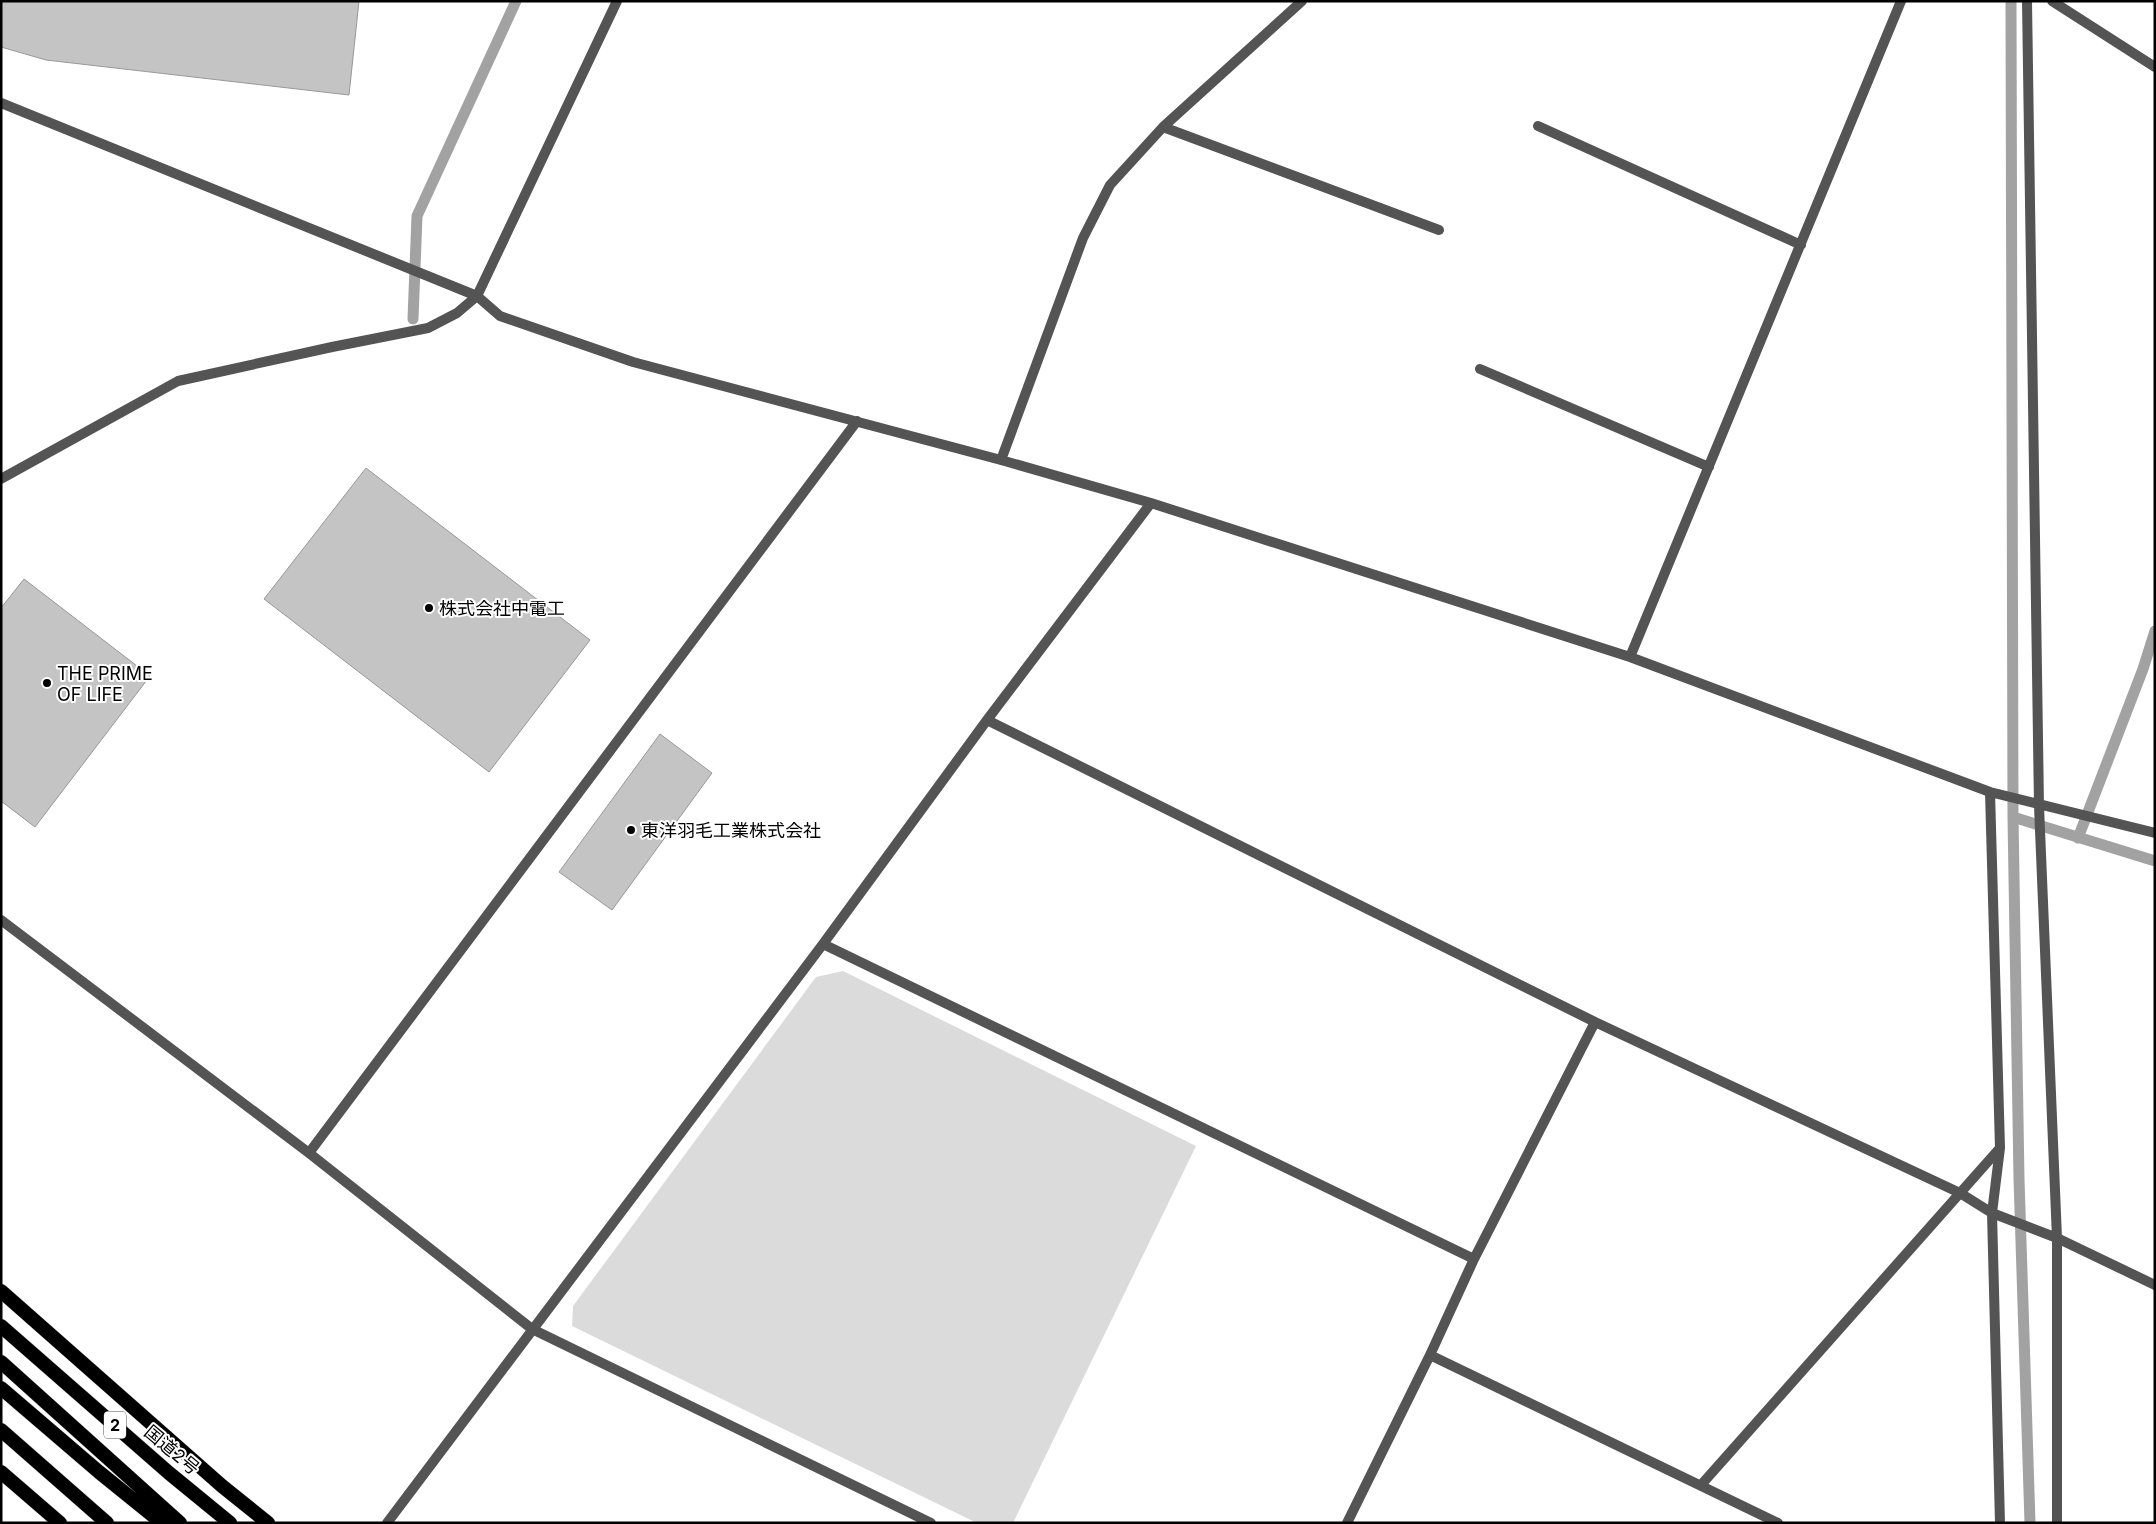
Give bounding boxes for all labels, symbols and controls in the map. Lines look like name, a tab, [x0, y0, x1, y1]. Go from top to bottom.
place label: 株式会社中電工	[439, 598, 565, 619]
marker: 株式会社中電工	[423, 602, 435, 614]
place label: THE PRIME OF LIFE	[57, 663, 153, 705]
marker: THE PRIME OF LIFE	[41, 677, 53, 689]
place label: 東洋羽毛工業株式会社	[641, 820, 821, 841]
marker: 東洋羽毛工業株式会社	[625, 824, 637, 836]
road number: 2	[104, 1412, 126, 1438]
street label: 国道2号	[140, 1421, 204, 1479]

